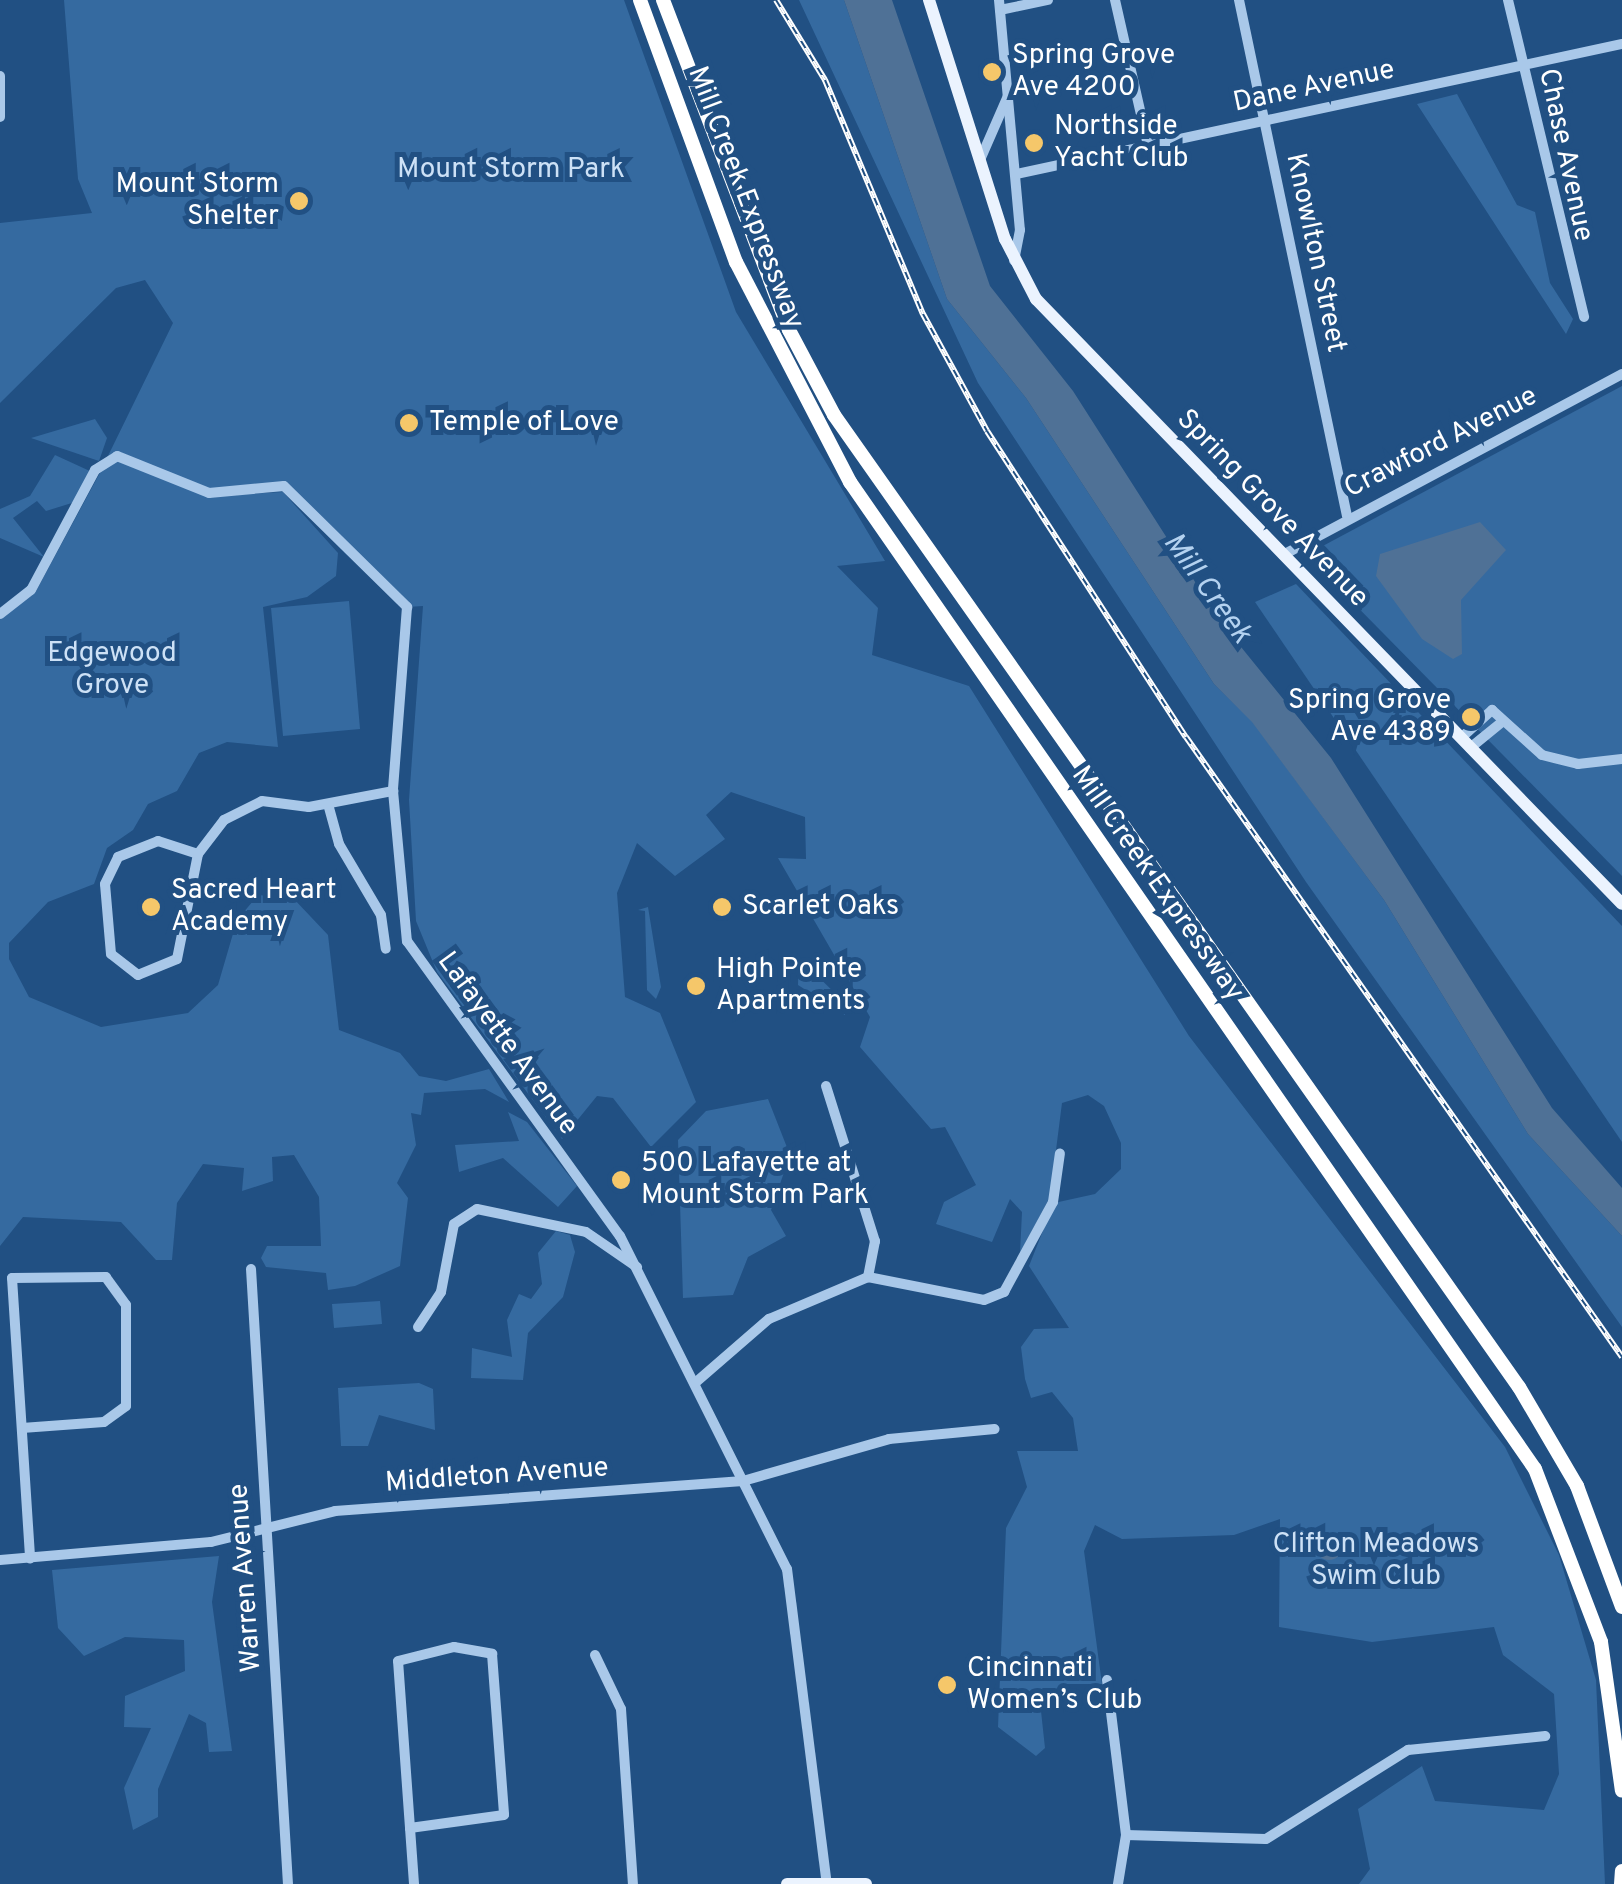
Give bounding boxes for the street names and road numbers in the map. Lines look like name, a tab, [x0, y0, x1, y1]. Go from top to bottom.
street label: Dane Avenue	[1230, 53, 1398, 121]
street label: Mill Creek Expressway	[679, 62, 811, 334]
street label: Chase Avenue	[1530, 65, 1600, 245]
street label: Knowlton Street	[1278, 150, 1352, 356]
street label: Crawford Avenue	[1338, 380, 1544, 506]
street label: Spring Grove Avenue	[1168, 403, 1376, 615]
street label: Mill Creek Expressway	[1063, 760, 1251, 1008]
street label: Lafayette Avenue	[429, 945, 585, 1143]
street label: Middleton Avenue	[384, 1451, 610, 1501]
street label: Warren Avenue	[223, 1482, 269, 1674]

